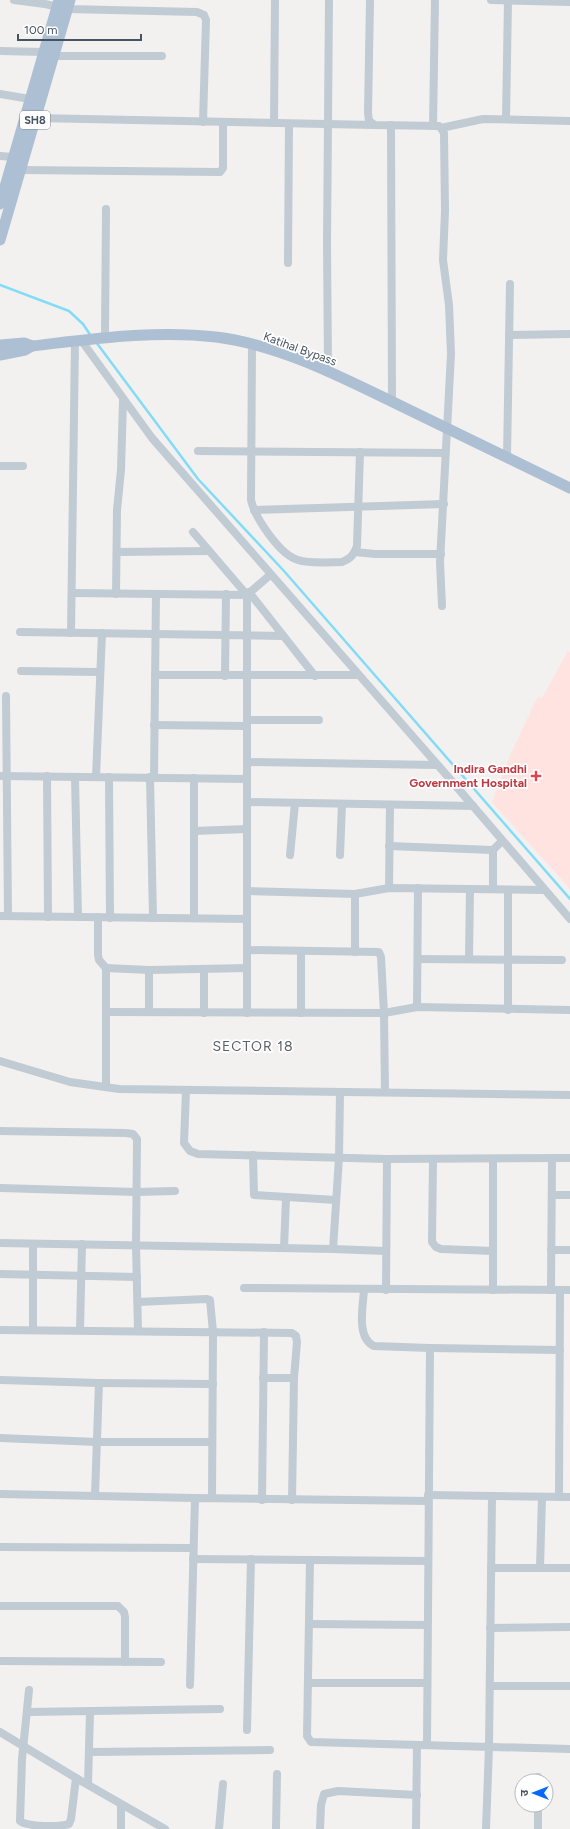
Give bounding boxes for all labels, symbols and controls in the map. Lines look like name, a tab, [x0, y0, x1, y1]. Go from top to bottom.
scale bar	[18, 16, 141, 42]
text: 100 m	[24, 23, 58, 37]
road number: SH8	[20, 111, 50, 129]
street label: Katihal Bypass	[261, 329, 339, 369]
place label: Indira Gandhi Government Hospital	[409, 762, 527, 790]
marker: Indira Gandhi Government Hospital	[530, 770, 542, 782]
district label: SECTOR 18	[212, 1038, 294, 1055]
north arrow	[514, 1773, 554, 1813]
text: उ	[518, 1789, 531, 1796]

